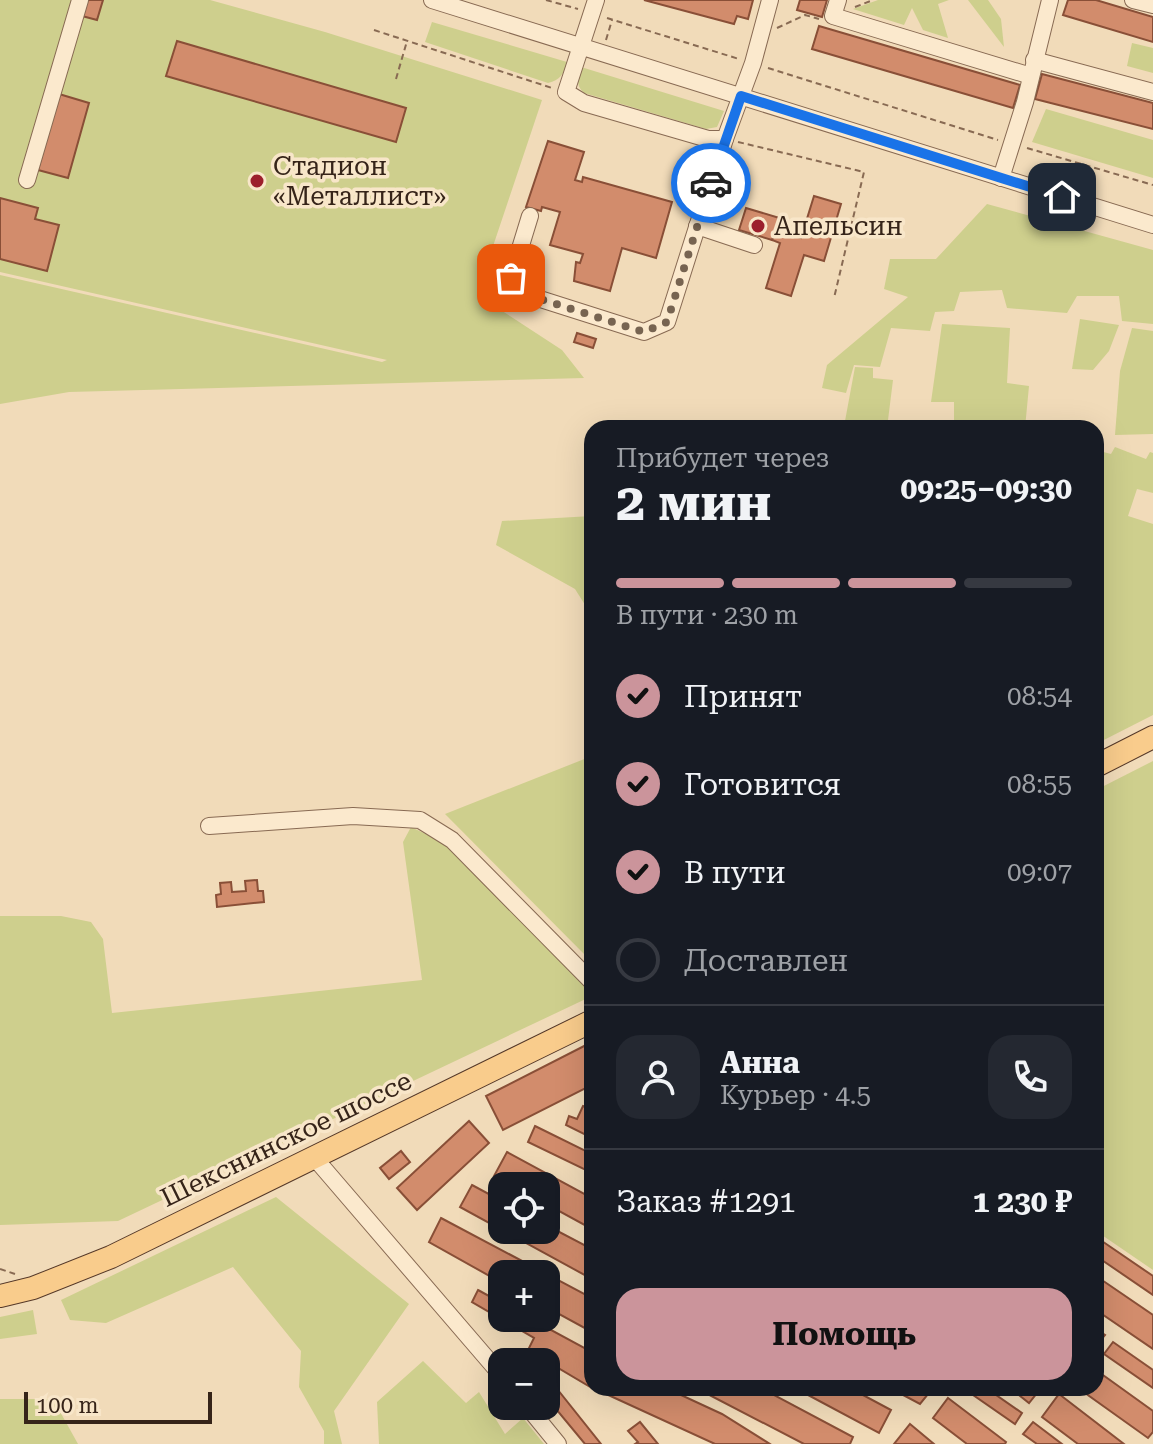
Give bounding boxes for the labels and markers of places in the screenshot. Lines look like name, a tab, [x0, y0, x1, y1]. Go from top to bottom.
place label: Стадион «Металлист»	[273, 151, 446, 211]
pin	[1028, 163, 1096, 231]
marker: Стадион «Металлист»	[248, 172, 266, 190]
place label: Апельсин	[774, 211, 903, 241]
marker: Апельсин	[749, 217, 767, 235]
pin	[477, 244, 545, 312]

